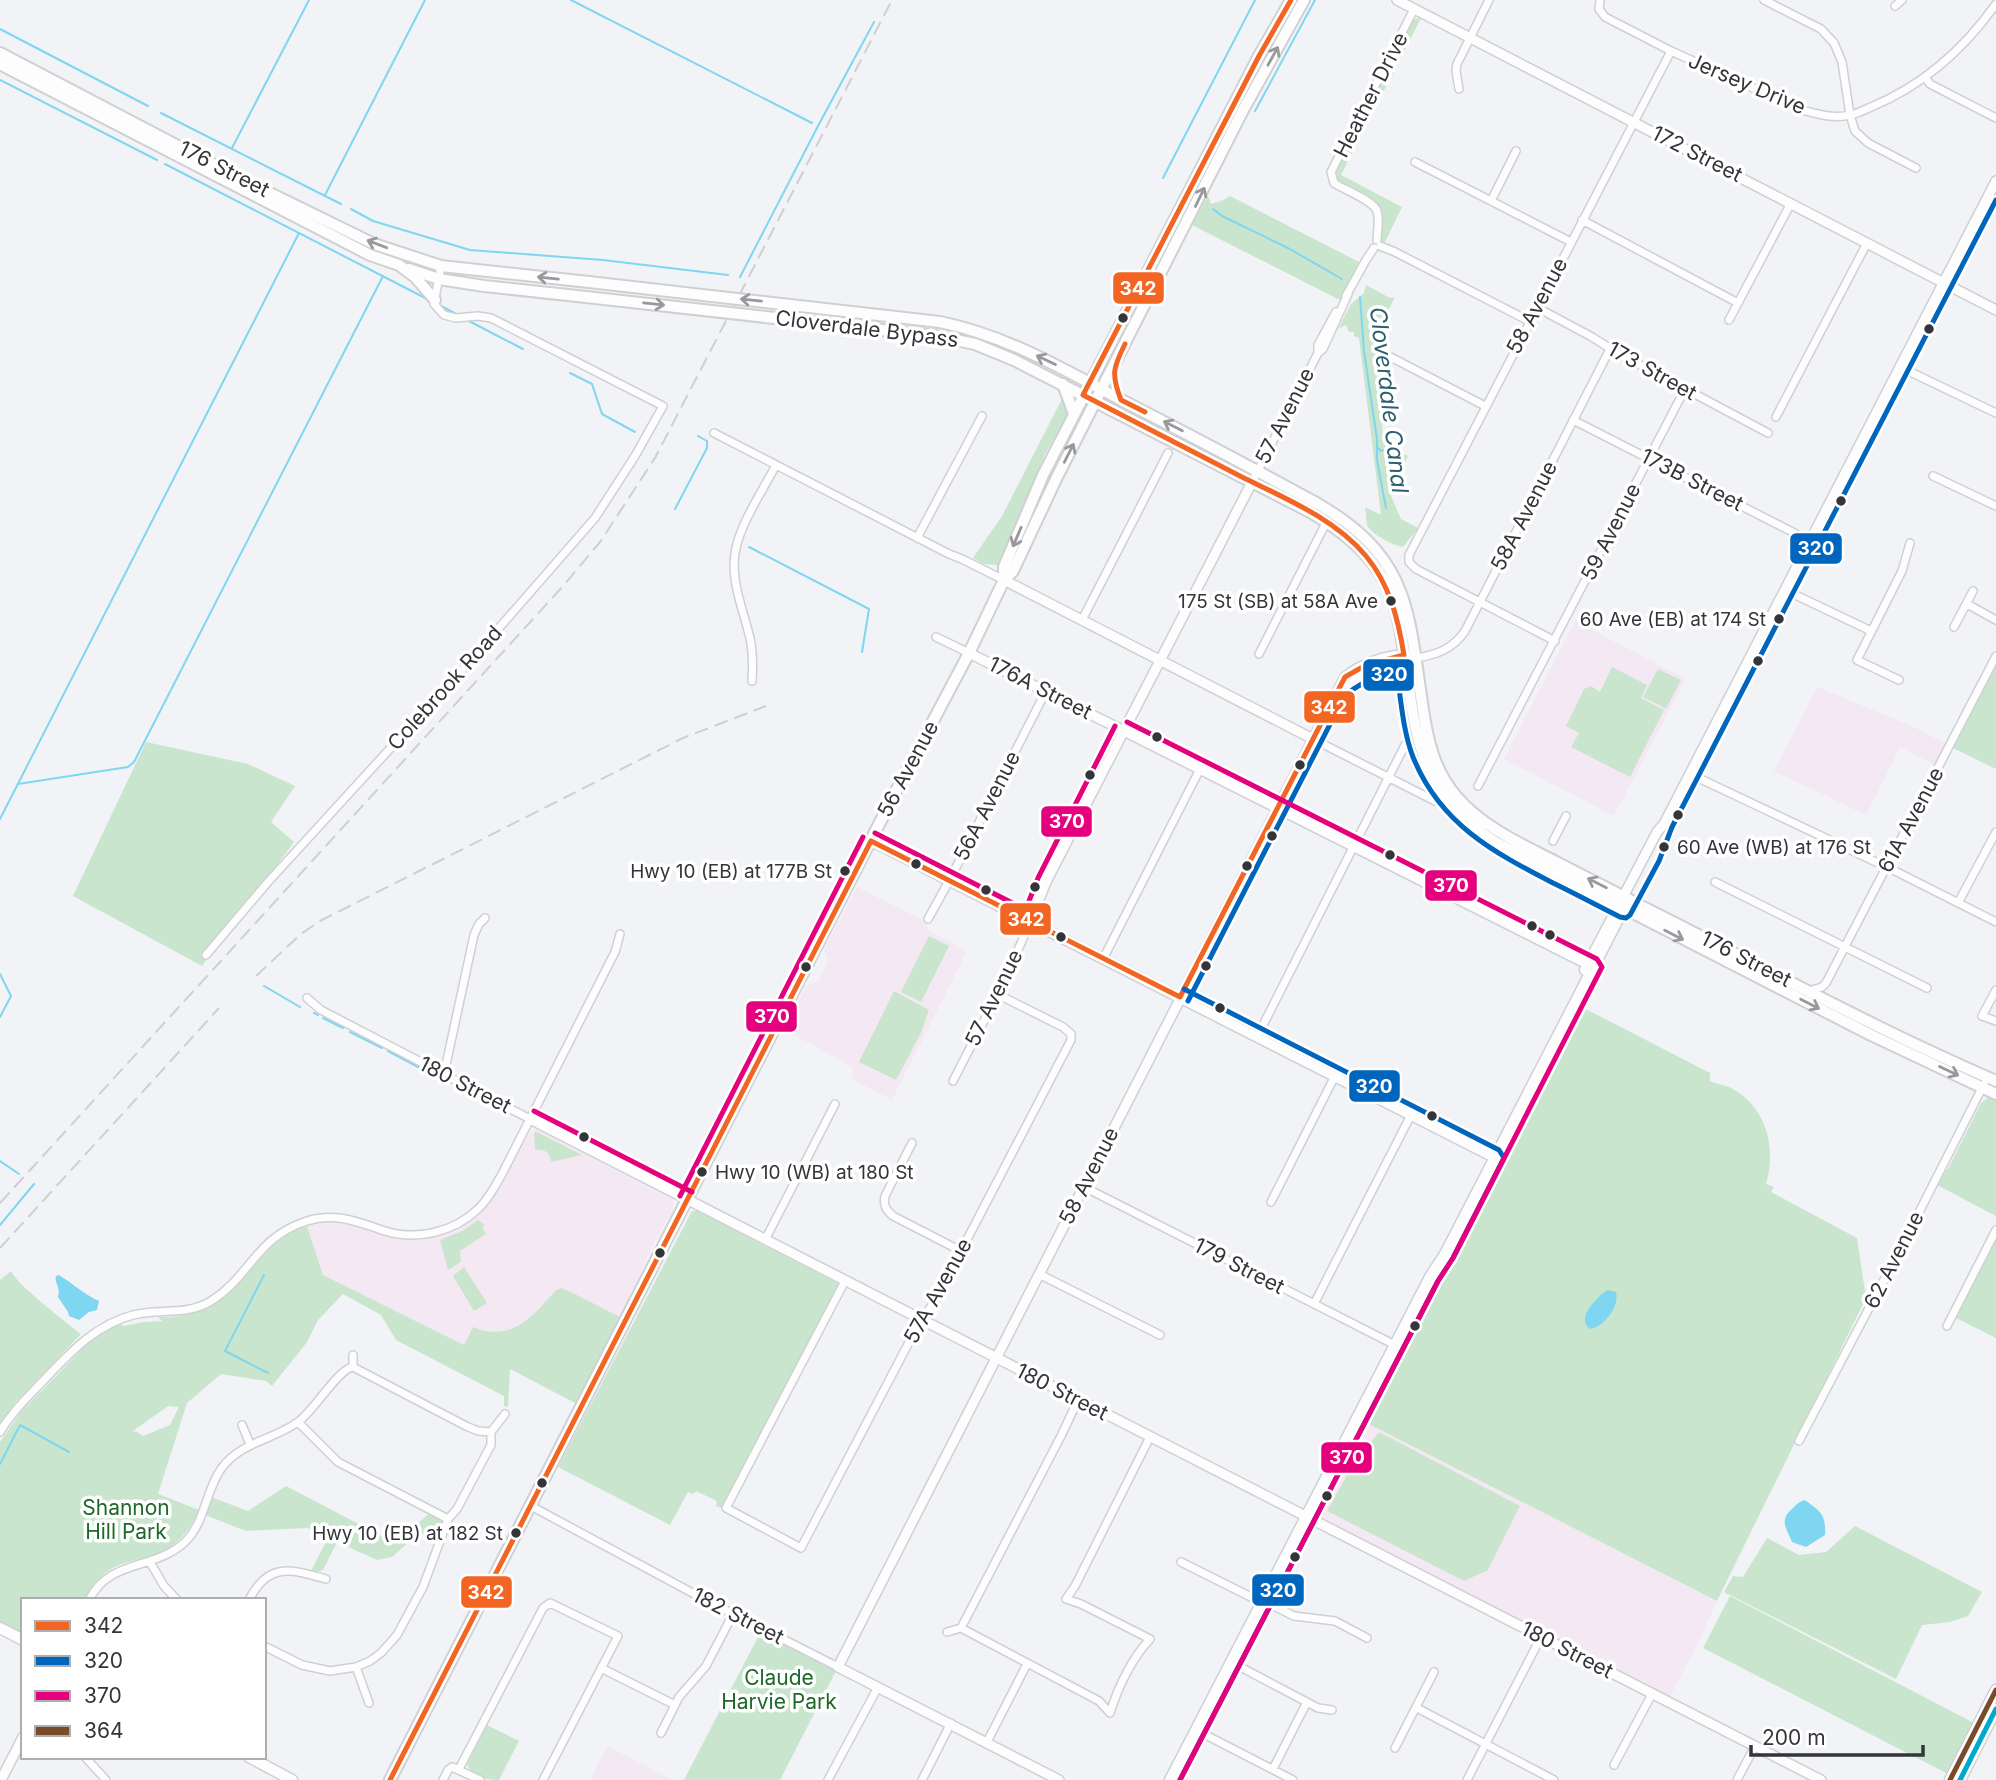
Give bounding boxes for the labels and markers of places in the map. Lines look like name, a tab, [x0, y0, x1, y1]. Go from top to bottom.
unlabelled marker	[1116, 311, 1130, 325]
unlabelled marker	[1922, 322, 1936, 336]
unlabelled marker	[1834, 494, 1848, 508]
place label: 175 St (SB) at 58A Ave	[1178, 590, 1378, 613]
marker: 175 St (SB) at 58A Ave	[1384, 594, 1398, 608]
place label: 60 Ave (EB) at 174 St	[1580, 608, 1766, 631]
marker: 60 Ave (EB) at 174 St	[1772, 612, 1786, 626]
unlabelled marker	[1751, 654, 1765, 668]
unlabelled marker	[1150, 730, 1164, 744]
unlabelled marker	[1293, 758, 1307, 772]
unlabelled marker	[1083, 768, 1097, 782]
unlabelled marker	[1671, 808, 1685, 822]
unlabelled marker	[1265, 829, 1279, 843]
place label: 60 Ave (WB) at 176 St	[1677, 836, 1871, 859]
marker: 60 Ave (WB) at 176 St	[1657, 840, 1671, 854]
unlabelled marker	[1383, 848, 1397, 862]
unlabelled marker	[909, 857, 923, 871]
unlabelled marker	[1240, 859, 1254, 873]
place label: Hwy 10 (EB) at 177B St	[630, 860, 832, 883]
marker: Hwy 10 (EB) at 177B St	[838, 864, 852, 878]
unlabelled marker	[1028, 880, 1042, 894]
unlabelled marker	[979, 883, 993, 897]
unlabelled marker	[1525, 919, 1539, 933]
unlabelled marker	[1543, 928, 1557, 942]
unlabelled marker	[1054, 930, 1068, 944]
unlabelled marker	[1199, 959, 1213, 973]
unlabelled marker	[799, 960, 813, 974]
unlabelled marker	[1213, 1001, 1227, 1015]
unlabelled marker	[1425, 1109, 1439, 1123]
unlabelled marker	[577, 1130, 591, 1144]
place label: Hwy 10 (WB) at 180 St	[715, 1161, 914, 1184]
marker: Hwy 10 (WB) at 180 St	[695, 1165, 709, 1179]
unlabelled marker	[653, 1246, 667, 1260]
unlabelled marker	[1408, 1319, 1422, 1333]
unlabelled marker	[535, 1476, 549, 1490]
unlabelled marker	[1320, 1489, 1334, 1503]
place label: Hwy 10 (EB) at 182 St	[312, 1522, 503, 1545]
marker: Hwy 10 (EB) at 182 St	[509, 1526, 523, 1540]
unlabelled marker	[1288, 1550, 1302, 1564]

